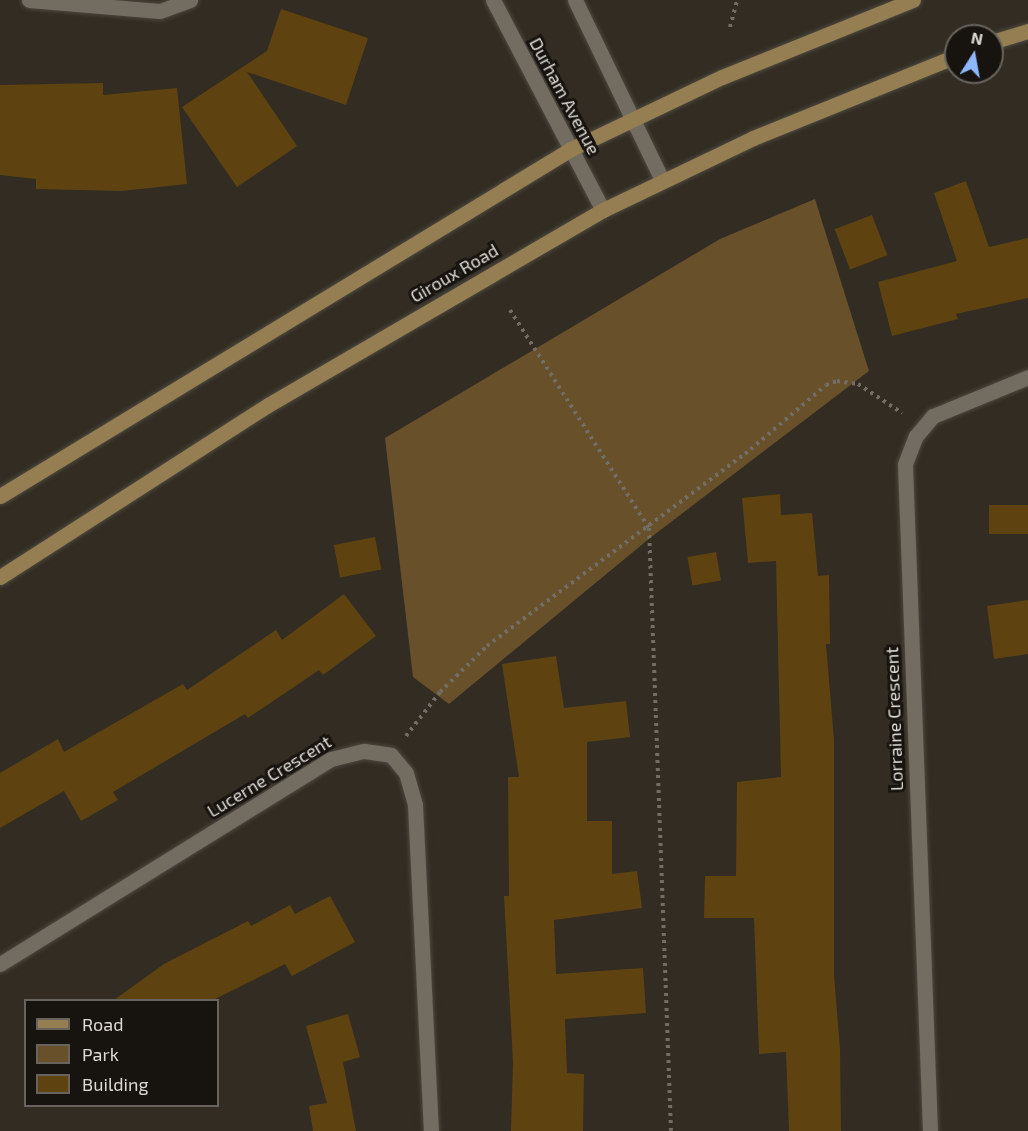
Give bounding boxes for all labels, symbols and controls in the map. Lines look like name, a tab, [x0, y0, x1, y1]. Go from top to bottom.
north arrow	[944, 24, 1004, 84]
text: N	[970, 27, 985, 48]
street label: Durham Avenue	[525, 34, 605, 158]
street label: Giroux Road	[406, 239, 502, 307]
street label: Lorraine Crescent	[881, 647, 907, 791]
street label: Lucerne Crescent	[203, 730, 335, 822]
legend	[24, 999, 219, 1107]
text: Road	[82, 1013, 123, 1035]
text: Park	[82, 1043, 119, 1065]
text: Building	[82, 1073, 149, 1095]

